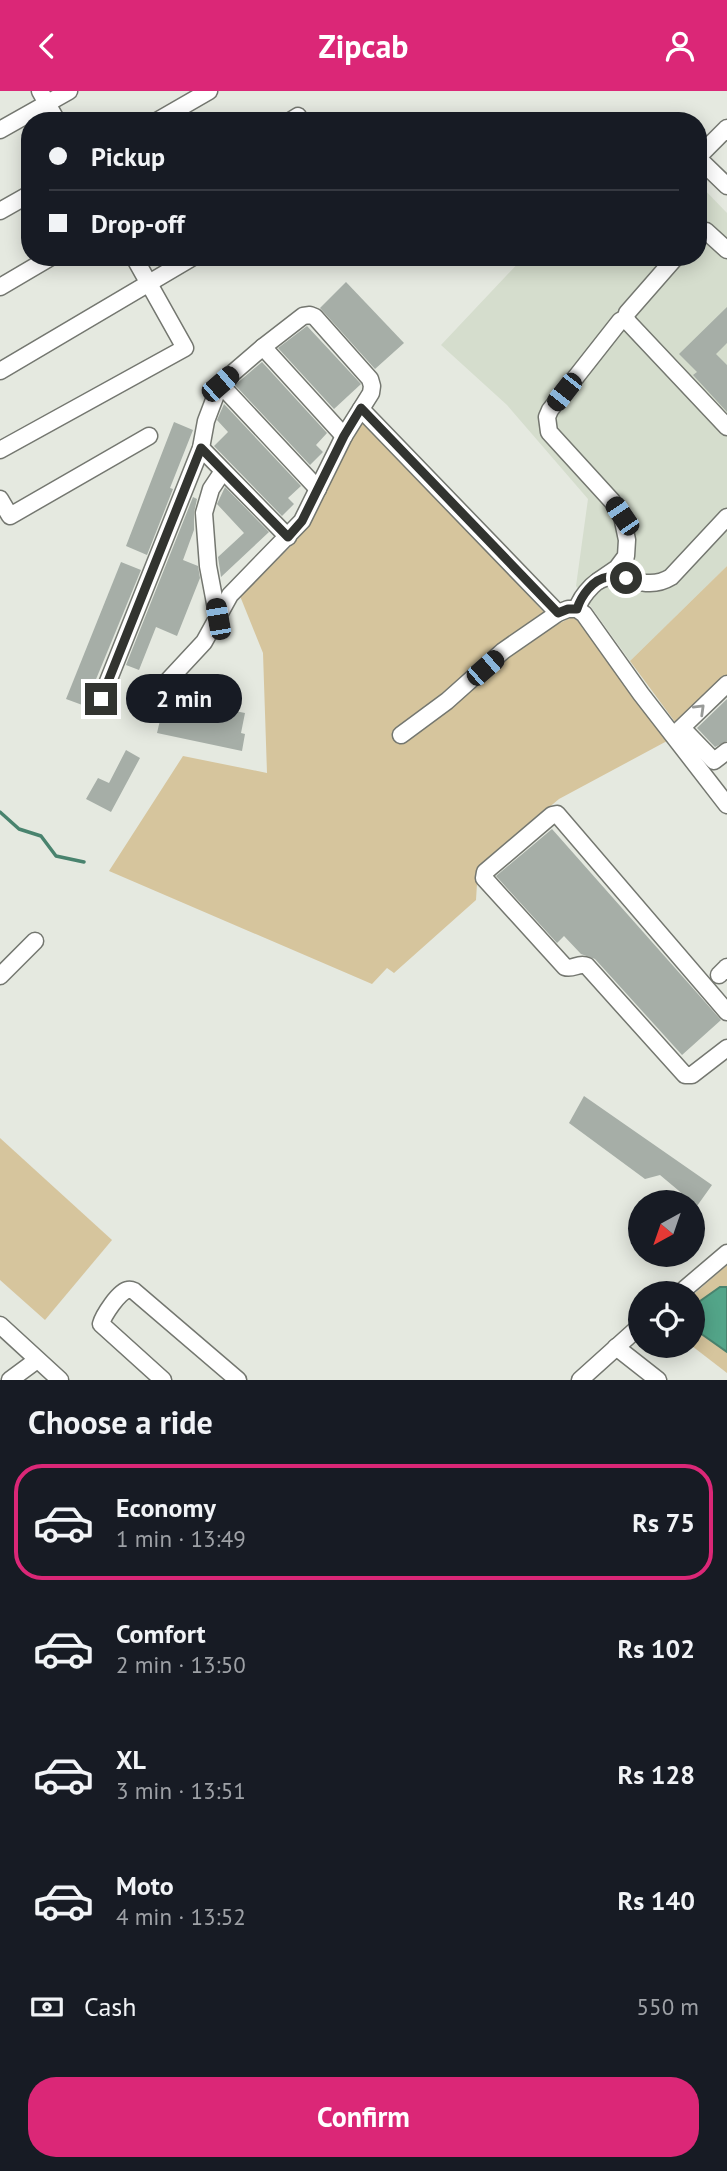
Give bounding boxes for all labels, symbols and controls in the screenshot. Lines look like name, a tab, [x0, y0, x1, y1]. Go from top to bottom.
text: Zipcab	[318, 25, 409, 67]
icon: back	[28, 27, 66, 65]
icon: person	[661, 27, 699, 65]
text: Pickup	[91, 140, 165, 173]
text: Drop-off	[91, 207, 185, 240]
car	[198, 362, 243, 406]
car	[543, 369, 586, 415]
car	[602, 493, 643, 539]
route start	[610, 562, 642, 594]
car	[205, 596, 232, 642]
car	[463, 646, 508, 690]
callout: 2 min	[126, 675, 241, 723]
route end	[85, 683, 117, 715]
text: 2 min	[156, 684, 212, 713]
one-way arrow	[692, 705, 705, 718]
north arrow	[628, 1190, 705, 1267]
map controls	[628, 1190, 705, 1358]
button: locate	[628, 1281, 705, 1358]
text: Choose a ride	[28, 1401, 213, 1443]
icon: car	[32, 1491, 95, 1554]
text: Economy	[116, 1491, 216, 1524]
text: Rs 75	[632, 1506, 695, 1539]
text: 1 min · 13:49	[116, 1524, 246, 1553]
icon: car	[32, 1617, 95, 1680]
text: Comfort	[116, 1617, 206, 1650]
text: Rs 102	[618, 1632, 695, 1665]
text: 2 min · 13:50	[116, 1650, 246, 1679]
icon: car	[32, 1743, 95, 1806]
text: XL	[116, 1743, 146, 1776]
text: Rs 128	[618, 1758, 695, 1791]
text: 3 min · 13:51	[116, 1776, 246, 1805]
icon: car	[32, 1869, 95, 1932]
text: Moto	[116, 1869, 174, 1902]
text: Rs 140	[618, 1884, 695, 1917]
text: 4 min · 13:52	[116, 1902, 246, 1931]
icon: cash	[28, 1988, 66, 2026]
text: Cash	[84, 1990, 136, 2023]
text: 550 m	[637, 1992, 699, 2021]
button: Confirm	[28, 2077, 699, 2157]

